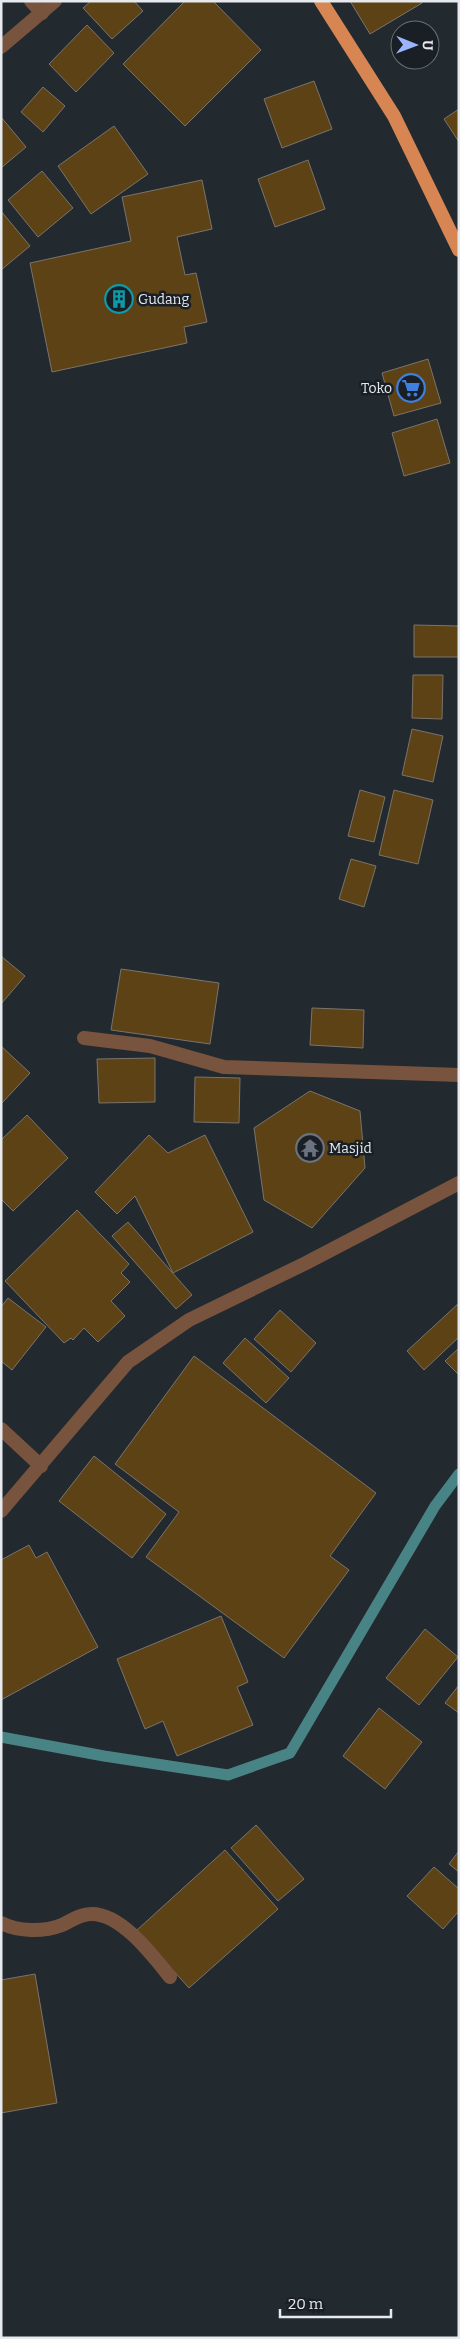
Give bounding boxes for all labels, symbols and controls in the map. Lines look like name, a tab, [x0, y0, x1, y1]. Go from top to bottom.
north arrow	[390, 20, 440, 70]
text: U	[419, 40, 436, 51]
building icon: Gudang	[104, 284, 134, 314]
place label: Gudang	[138, 291, 189, 308]
supermarket icon: Toko	[396, 373, 426, 403]
place label: Toko	[361, 380, 392, 397]
temple icon: Masjid	[295, 1133, 325, 1163]
place label: Masjid	[329, 1140, 372, 1157]
scale bar	[280, 2286, 391, 2318]
text: 20 m	[288, 2295, 324, 2313]

